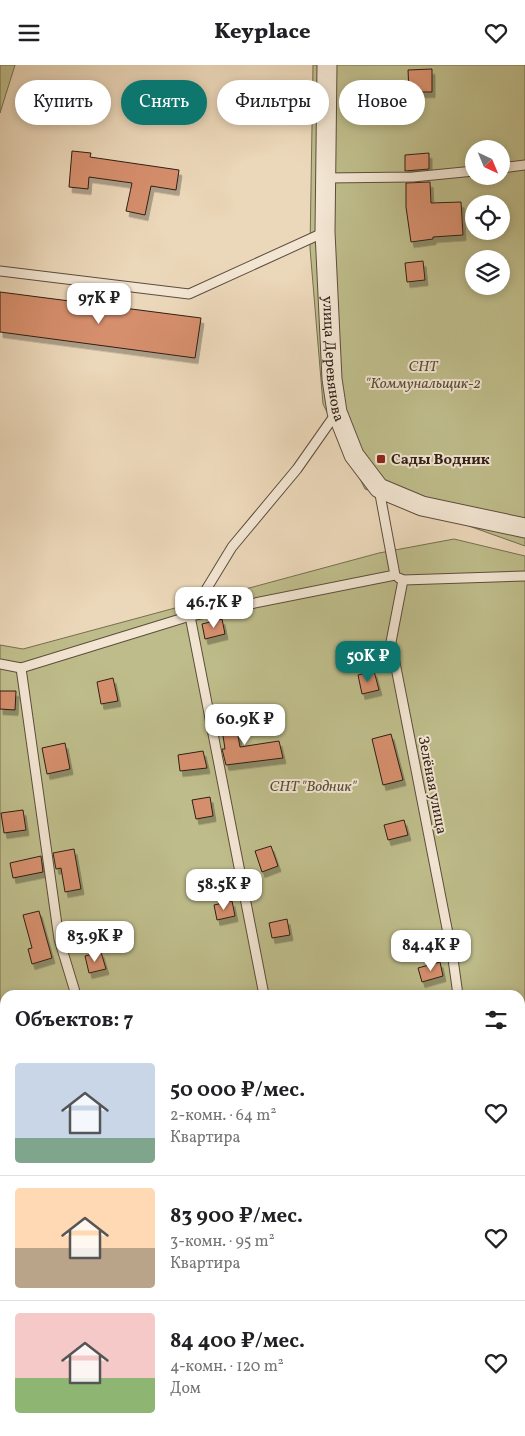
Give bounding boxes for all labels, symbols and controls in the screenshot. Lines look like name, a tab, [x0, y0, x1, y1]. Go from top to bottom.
text: Keyplace	[214, 17, 311, 48]
icon: menu	[15, 19, 43, 47]
icon: heart	[482, 19, 510, 47]
chip: Купить	[15, 80, 111, 125]
chip: Снять	[121, 80, 207, 125]
chip: Фильтры	[217, 80, 329, 125]
chip: Новое	[339, 80, 425, 125]
north arrow	[465, 140, 510, 185]
map controls	[465, 140, 510, 295]
button: locate	[465, 195, 510, 240]
button: layers	[465, 250, 510, 295]
pin: 97K ₽	[64, 283, 134, 325]
text: 97K ₽	[78, 288, 120, 310]
street label: улица Деревянова	[316, 295, 349, 425]
park label: СНТ "Коммунальщик-2	[365, 357, 481, 395]
place label: Сады Водник	[391, 450, 490, 471]
marker: Сады Водник	[375, 453, 387, 465]
pin: 46.7K ₽	[168, 587, 260, 629]
text: 46.7K ₽	[186, 592, 242, 614]
pin: 50K ₽	[333, 641, 403, 683]
text: 50K ₽	[346, 646, 390, 668]
pin: 60.9K ₽	[199, 703, 291, 746]
text: 60.9K ₽	[216, 709, 274, 731]
street label: Зелёная улица	[412, 734, 451, 836]
park label: СНТ "Водник"	[270, 777, 357, 798]
pin: 58.5K ₽	[178, 869, 270, 911]
text: 58.5K ₽	[197, 874, 251, 896]
pin: 83.9K ₽	[49, 921, 141, 963]
text: 83.9K ₽	[67, 926, 123, 948]
pin: 84.4K ₽	[385, 929, 477, 972]
text: 84.4K ₽	[402, 935, 460, 957]
text: Объектов: 7	[15, 1006, 134, 1035]
icon: filters	[482, 1006, 510, 1034]
text: 50 000 ₽/мес.	[170, 1076, 305, 1105]
icon: home	[55, 1083, 115, 1143]
icon: heart	[482, 1099, 510, 1127]
text: 2-комн. · 64 m²	[170, 1105, 276, 1127]
text: Квартира	[170, 1127, 240, 1149]
text: 83 900 ₽/мес.	[170, 1202, 303, 1231]
icon: home	[55, 1208, 115, 1268]
icon: heart	[482, 1224, 510, 1252]
text: 3-комн. · 95 m²	[170, 1231, 275, 1253]
text: Квартира	[170, 1253, 240, 1275]
text: 84 400 ₽/мес.	[170, 1327, 305, 1356]
icon: home	[55, 1333, 115, 1393]
icon: heart	[482, 1349, 510, 1377]
text: 4-комн. · 120 m²	[170, 1356, 284, 1378]
text: Дом	[170, 1378, 201, 1400]

